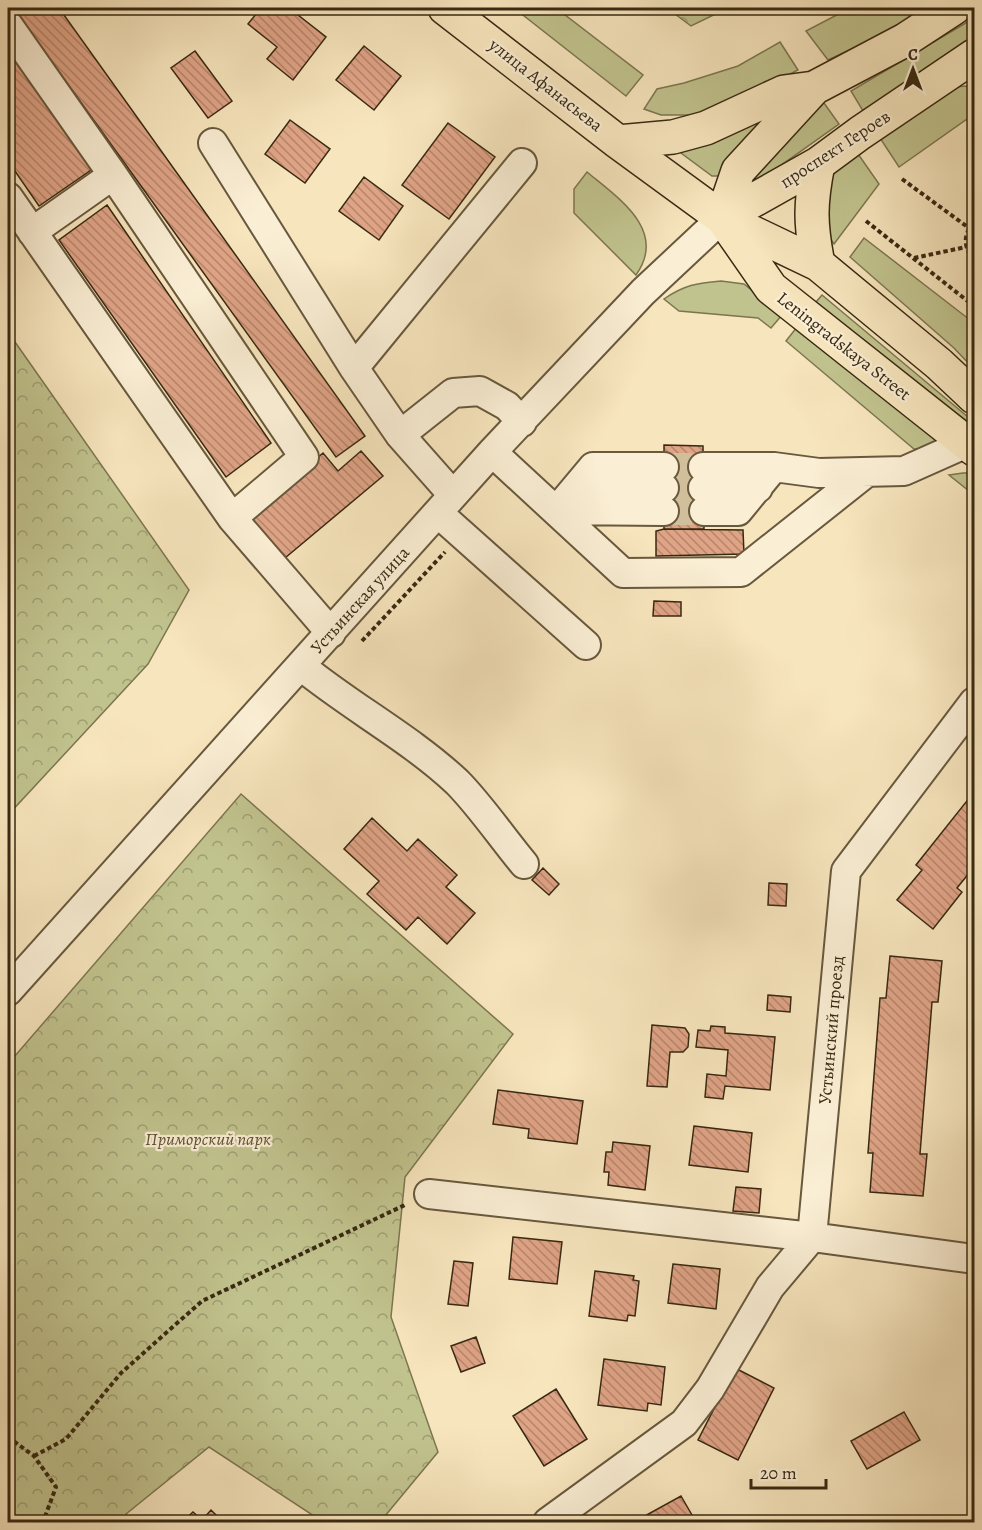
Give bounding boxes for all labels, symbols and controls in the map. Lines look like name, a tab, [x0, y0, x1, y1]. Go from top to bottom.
street label: улица Афанасьева	[483, 32, 609, 138]
north arrow	[883, 39, 943, 99]
text: С	[908, 44, 918, 66]
street label: проспект Героев	[775, 104, 895, 194]
street label: Leningradskaya Street	[772, 286, 916, 406]
street label: Устьинская улица	[305, 541, 415, 659]
street label: Устьинский проезд	[813, 955, 849, 1105]
park label: Приморский парк	[145, 1127, 271, 1151]
scale bar	[751, 1452, 826, 1490]
text: 20 m	[760, 1461, 797, 1485]

